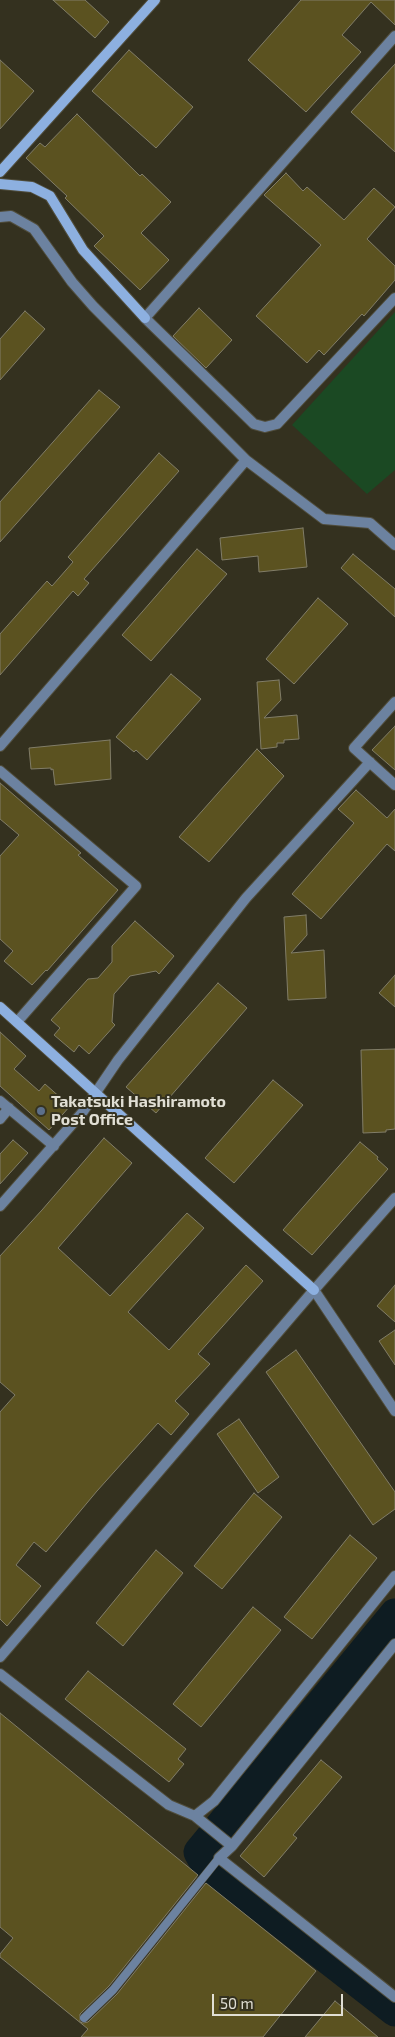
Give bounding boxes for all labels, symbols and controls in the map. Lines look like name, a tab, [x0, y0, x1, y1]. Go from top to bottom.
place label: Takatsuki Hashiramoto Post Office	[51, 1092, 226, 1130]
marker: Takatsuki Hashiramoto Post Office	[35, 1105, 47, 1117]
scale bar	[215, 1984, 346, 2016]
text: 50 m	[220, 1994, 254, 2012]

